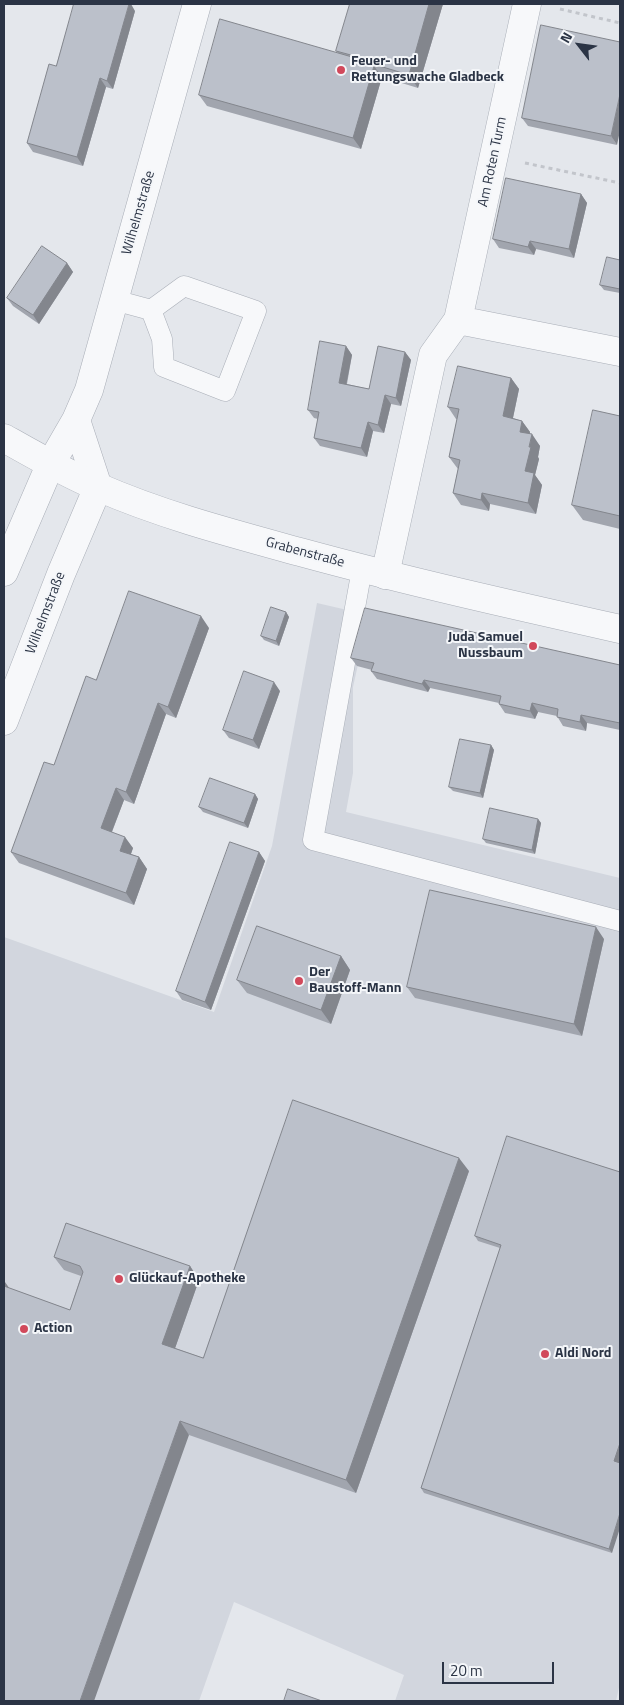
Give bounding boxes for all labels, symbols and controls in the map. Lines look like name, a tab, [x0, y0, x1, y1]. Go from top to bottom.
north arrow	[554, 20, 604, 70]
text: N	[554, 28, 577, 47]
place label: Feuer- und Rettungswache Gladbeck	[351, 54, 504, 86]
marker: Feuer- und Rettungswache Gladbeck	[335, 64, 347, 76]
street label: Am Roten Turm	[475, 115, 511, 209]
street label: Wilhelmstraße	[119, 169, 159, 257]
street label: Grabenstraße	[264, 534, 346, 572]
street label: Wilhelmstraße	[23, 570, 69, 656]
place label: Juda Samuel Nussbaum	[448, 630, 523, 662]
marker: Juda Samuel Nussbaum	[527, 640, 539, 652]
place label: Der Baustoff-Mann	[309, 965, 401, 998]
marker: Der Baustoff-Mann	[293, 975, 305, 987]
place label: Glückauf-Apotheke	[129, 1271, 245, 1287]
marker: Glückauf-Apotheke	[113, 1273, 125, 1285]
place label: Action	[34, 1321, 72, 1337]
marker: Action	[18, 1323, 30, 1335]
place label: Aldi Nord	[555, 1346, 612, 1362]
marker: Aldi Nord	[539, 1348, 551, 1360]
scale bar	[444, 1652, 556, 1684]
text: 20 m	[450, 1659, 483, 1682]

